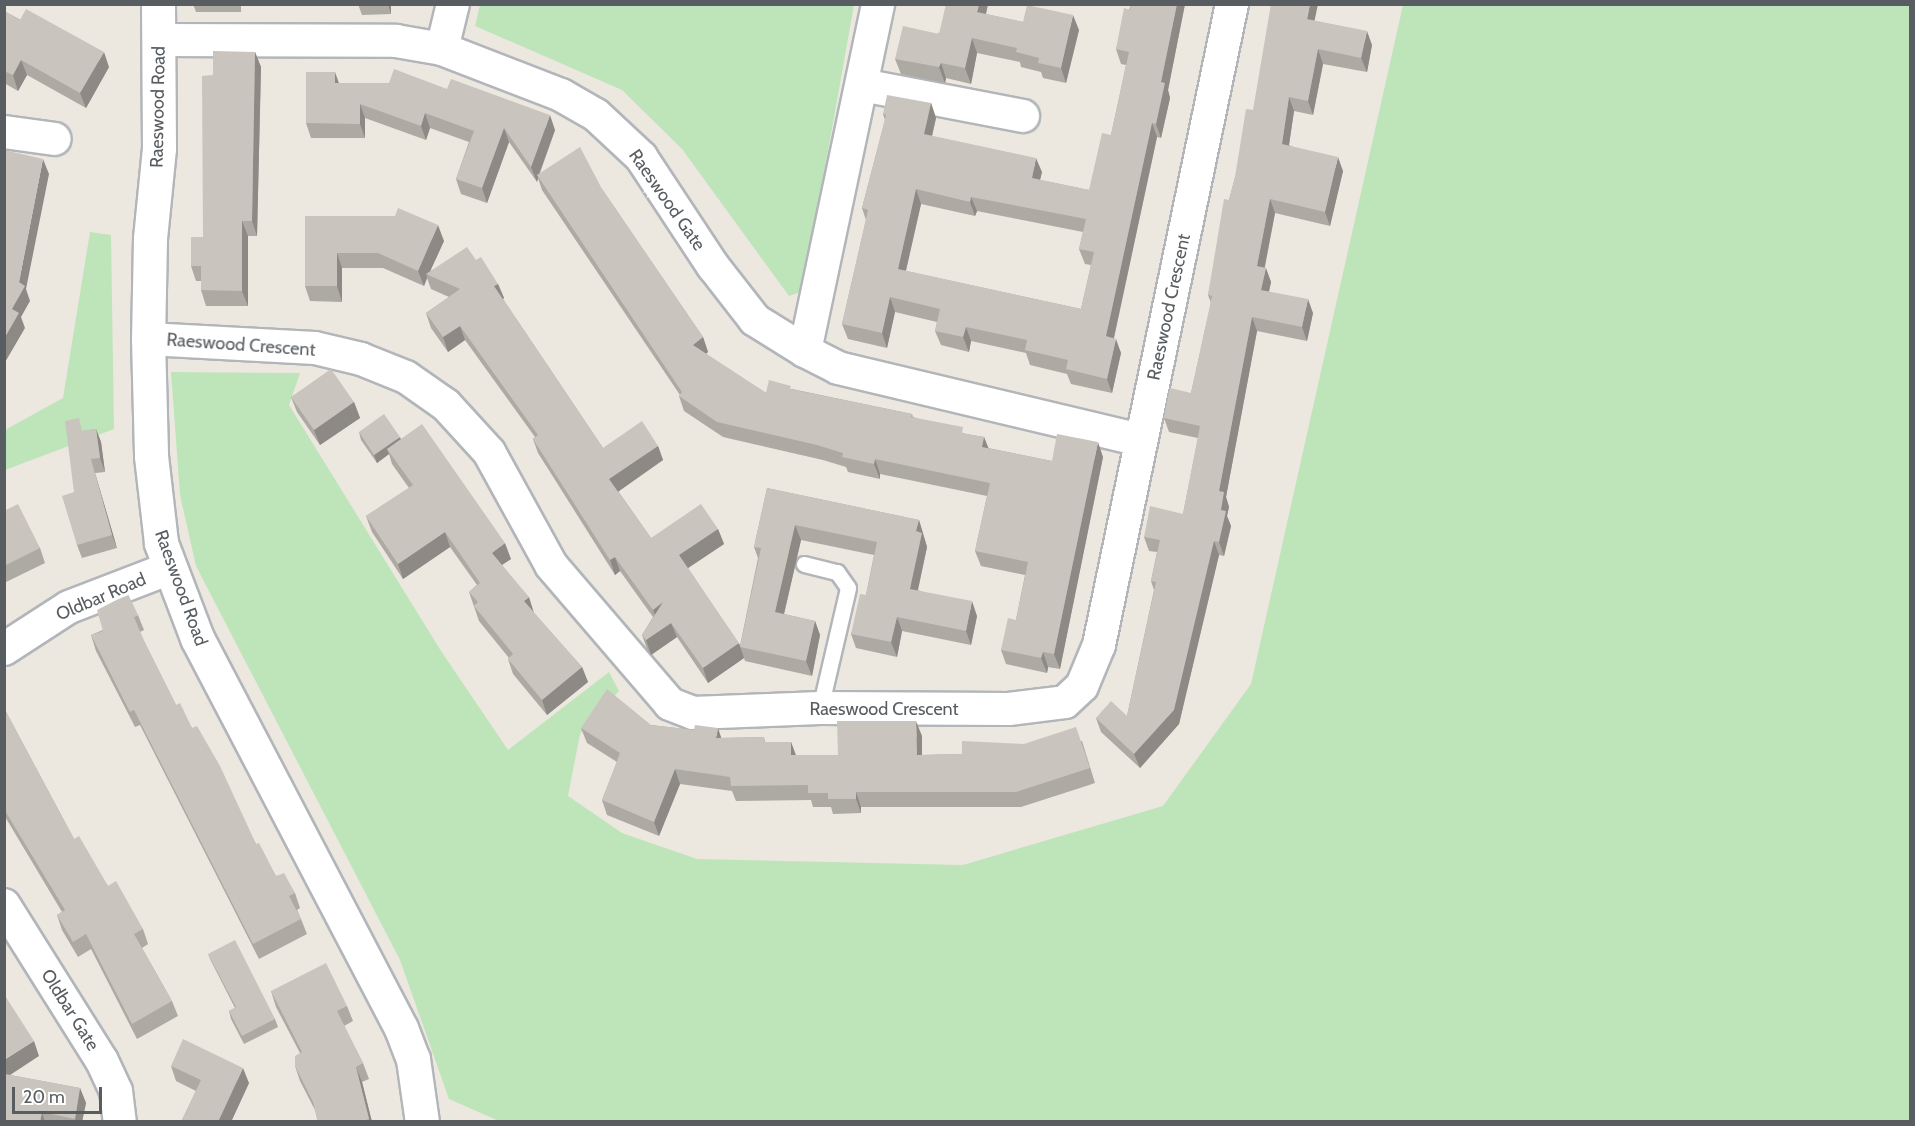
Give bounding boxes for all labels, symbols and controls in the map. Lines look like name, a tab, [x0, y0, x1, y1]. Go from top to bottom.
street label: Raeswood Road	[146, 46, 170, 168]
street label: Raeswood Gate	[624, 145, 710, 255]
street label: Raeswood Crescent	[1143, 232, 1195, 382]
street label: Raeswood Crescent	[166, 329, 316, 361]
street label: Raeswood Road	[150, 527, 212, 649]
street label: Oldbar Road	[53, 568, 149, 626]
street label: Raeswood Crescent	[809, 698, 959, 720]
street label: Oldbar Gate	[36, 965, 104, 1055]
scale bar	[15, 1075, 105, 1113]
text: 20 m	[23, 1086, 65, 1108]

